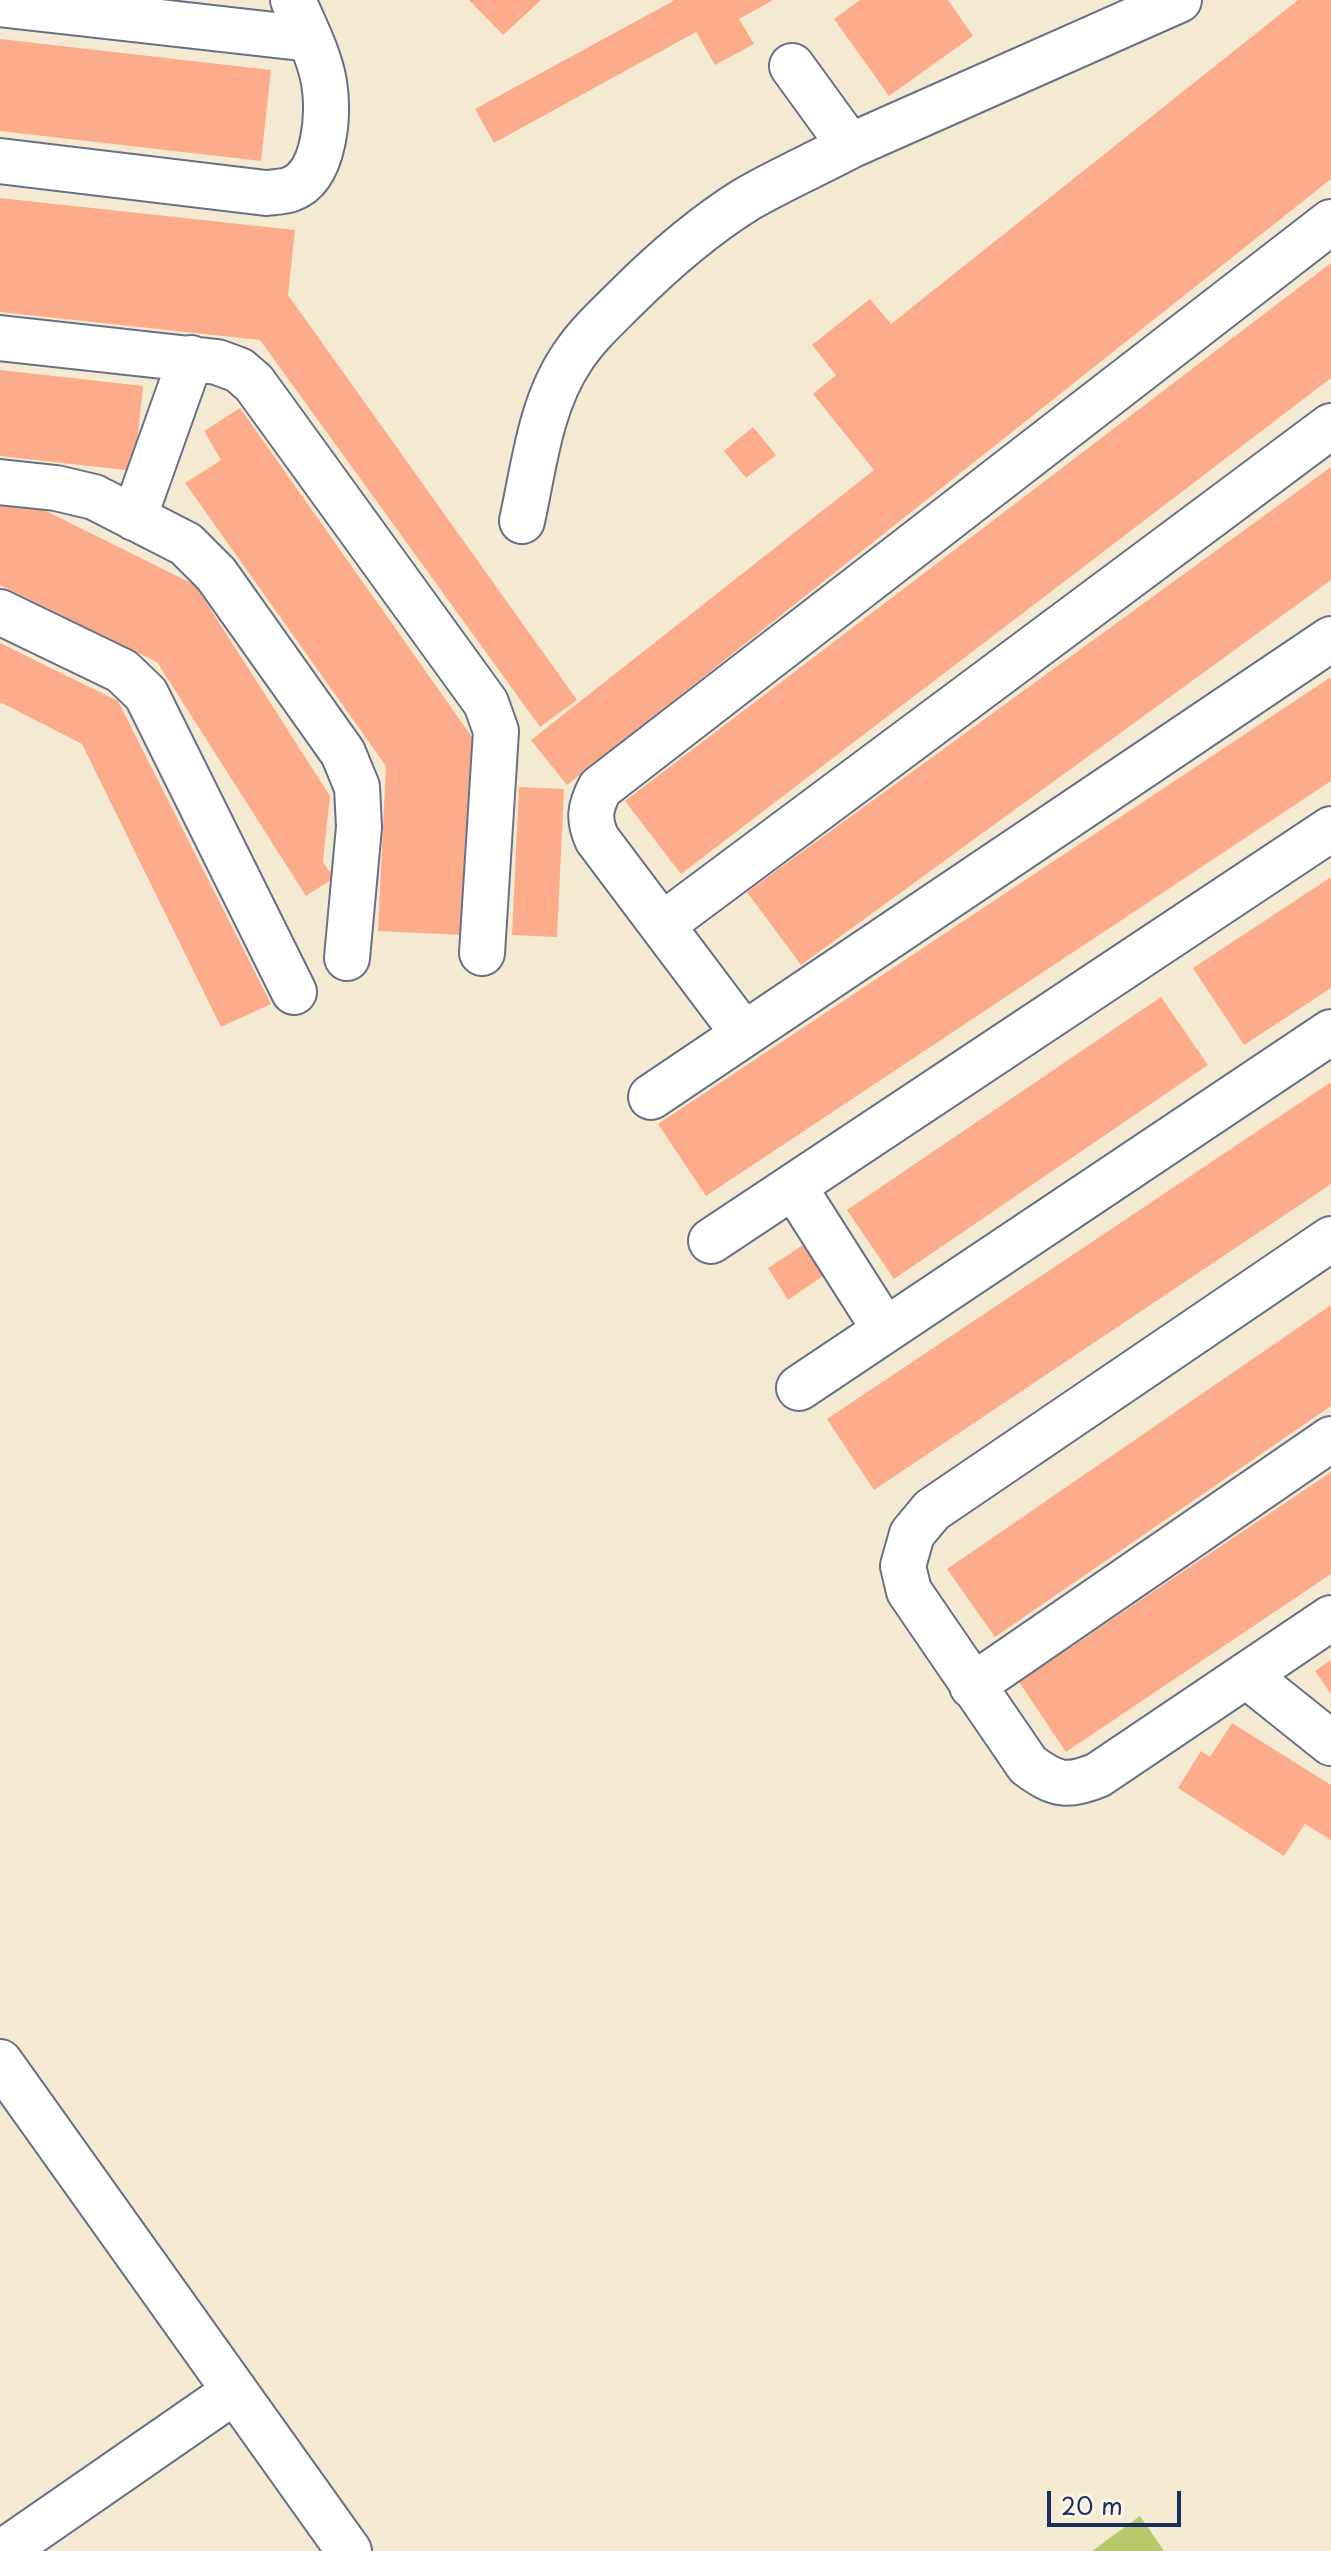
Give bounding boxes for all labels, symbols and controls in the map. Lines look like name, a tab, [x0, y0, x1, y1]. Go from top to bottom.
scale bar	[1051, 2475, 1185, 2525]
text: 20 m	[1061, 2487, 1123, 2523]

